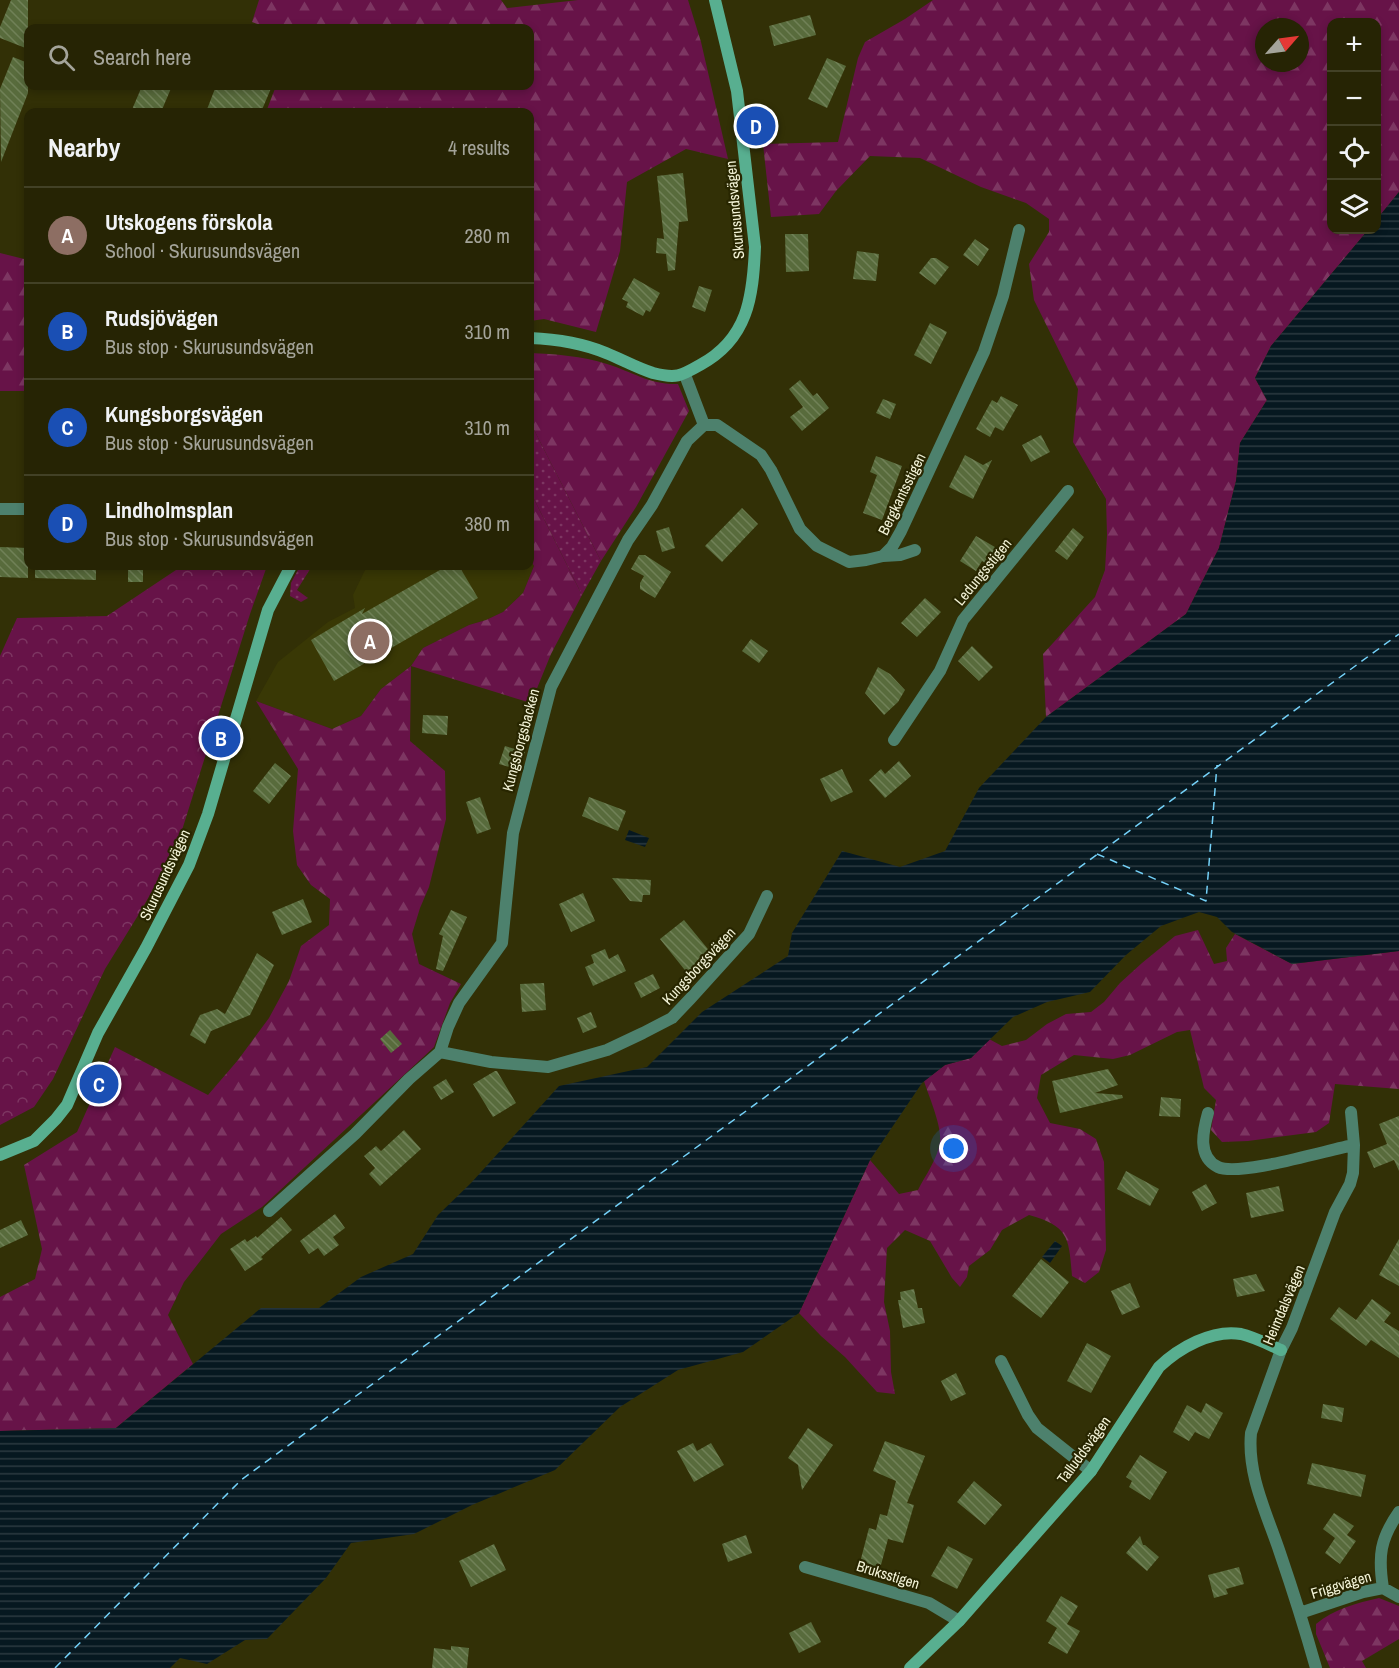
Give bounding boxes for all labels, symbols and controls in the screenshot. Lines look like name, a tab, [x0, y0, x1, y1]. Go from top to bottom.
north arrow	[1255, 18, 1309, 72]
map controls	[1327, 18, 1381, 234]
button: +	[1327, 18, 1381, 72]
search box	[24, 24, 534, 90]
icon: search	[45, 41, 78, 74]
text: Search here	[93, 42, 191, 72]
button: −	[1327, 72, 1381, 126]
pin: D	[736, 104, 776, 148]
button: locate	[1327, 126, 1381, 180]
text: Nearby	[48, 130, 120, 165]
text: 4 results	[448, 134, 510, 161]
street label: Skurusundsvägen	[720, 160, 749, 260]
button: layers	[1327, 180, 1381, 234]
text: Utskogens förskola	[105, 207, 272, 237]
text: A	[62, 222, 73, 249]
text: 280 m	[464, 222, 510, 249]
text: School · Skurusundsvägen	[105, 237, 300, 264]
text: Rudsjövägen	[105, 303, 218, 333]
text: B	[62, 318, 73, 345]
text: 310 m	[464, 318, 510, 345]
text: Bus stop · Skurusundsvägen	[105, 333, 314, 360]
text: Kungsborgsvägen	[105, 399, 263, 429]
text: C	[62, 414, 73, 441]
text: 310 m	[464, 414, 510, 441]
text: Bus stop · Skurusundsvägen	[105, 429, 314, 456]
street label: Bergkantsstigen	[873, 449, 930, 538]
text: Lindholmsplan	[105, 495, 233, 525]
text: D	[62, 510, 73, 537]
text: 380 m	[464, 510, 510, 537]
text: Bus stop · Skurusundsvägen	[105, 525, 314, 552]
street label: Ledungsstigen	[949, 534, 1016, 610]
pin: A	[350, 618, 389, 664]
street label: Kungsborgsbacken	[497, 686, 544, 793]
pin: B	[202, 716, 240, 760]
street label: Skurusundsvägen	[134, 826, 195, 924]
street label: Kungsborgsvägen	[657, 922, 740, 1009]
pin: C	[80, 1062, 118, 1106]
your location	[939, 1134, 968, 1163]
street label: Heimdalsvägen	[1257, 1261, 1310, 1348]
street label: Talluddsvägen	[1052, 1412, 1115, 1488]
street label: Bruksstigen	[854, 1555, 922, 1594]
street label: Friggvägen	[1308, 1565, 1374, 1604]

